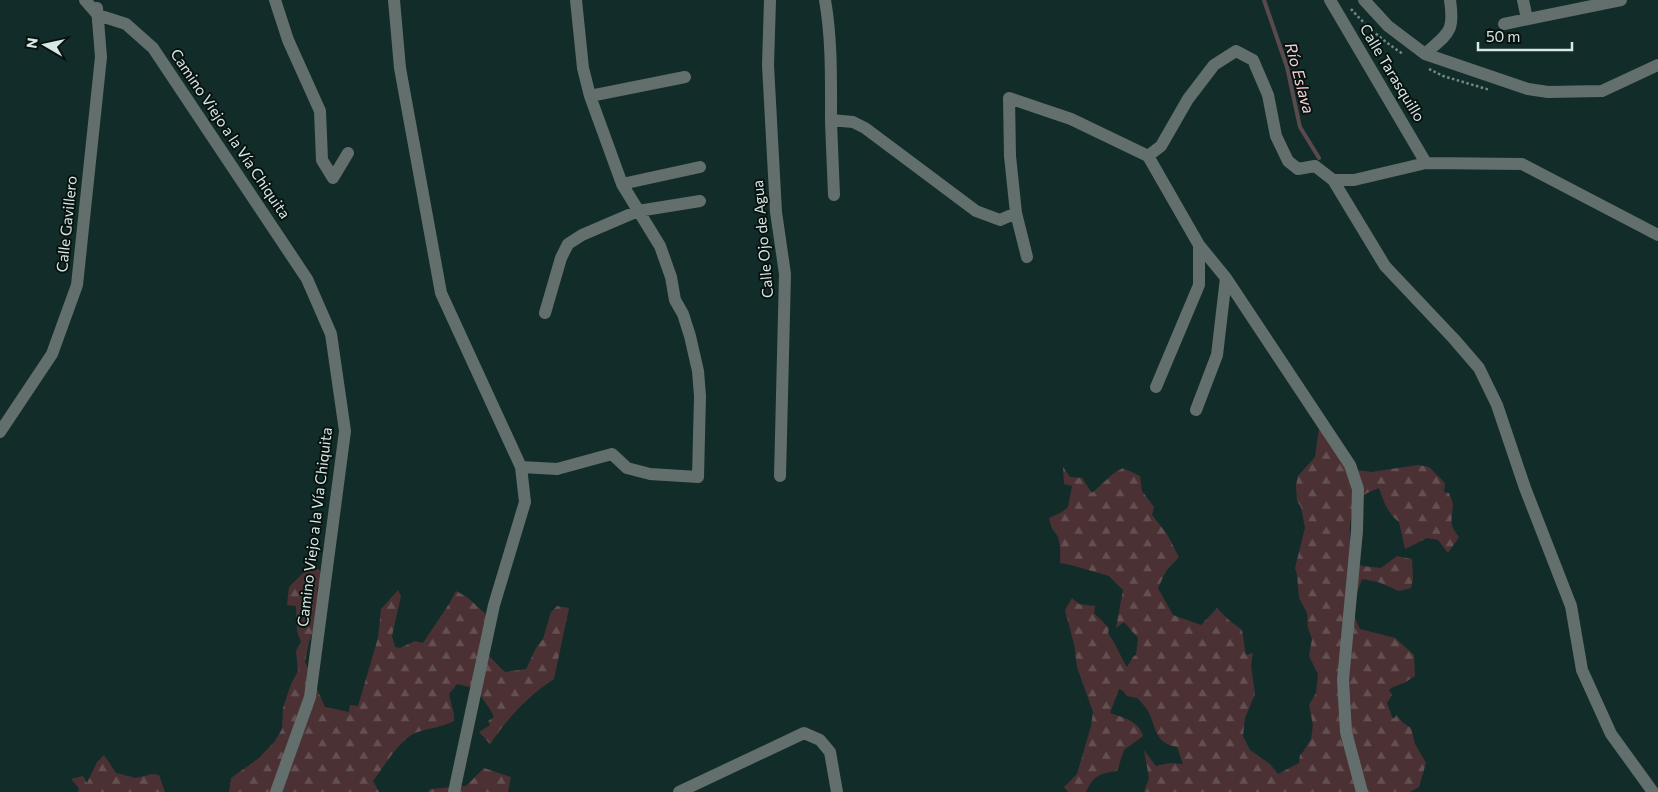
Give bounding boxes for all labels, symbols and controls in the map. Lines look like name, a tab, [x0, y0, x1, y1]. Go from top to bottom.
north arrow	[20, 20, 70, 70]
street label: Calle Tarasquillo	[1357, 20, 1429, 125]
scale bar	[1478, 20, 1572, 52]
text: 50 m	[1486, 27, 1520, 45]
text: N	[22, 36, 41, 49]
water label: Río Eslava	[1282, 40, 1319, 115]
street label: Camino Viejo a la Vía Chiquita	[167, 45, 294, 222]
street label: Calle Gavillero	[52, 175, 80, 273]
street label: Calle Ojo de Agua	[748, 179, 776, 299]
street label: Camino Viejo a la Vía Chiquita	[293, 426, 335, 628]

